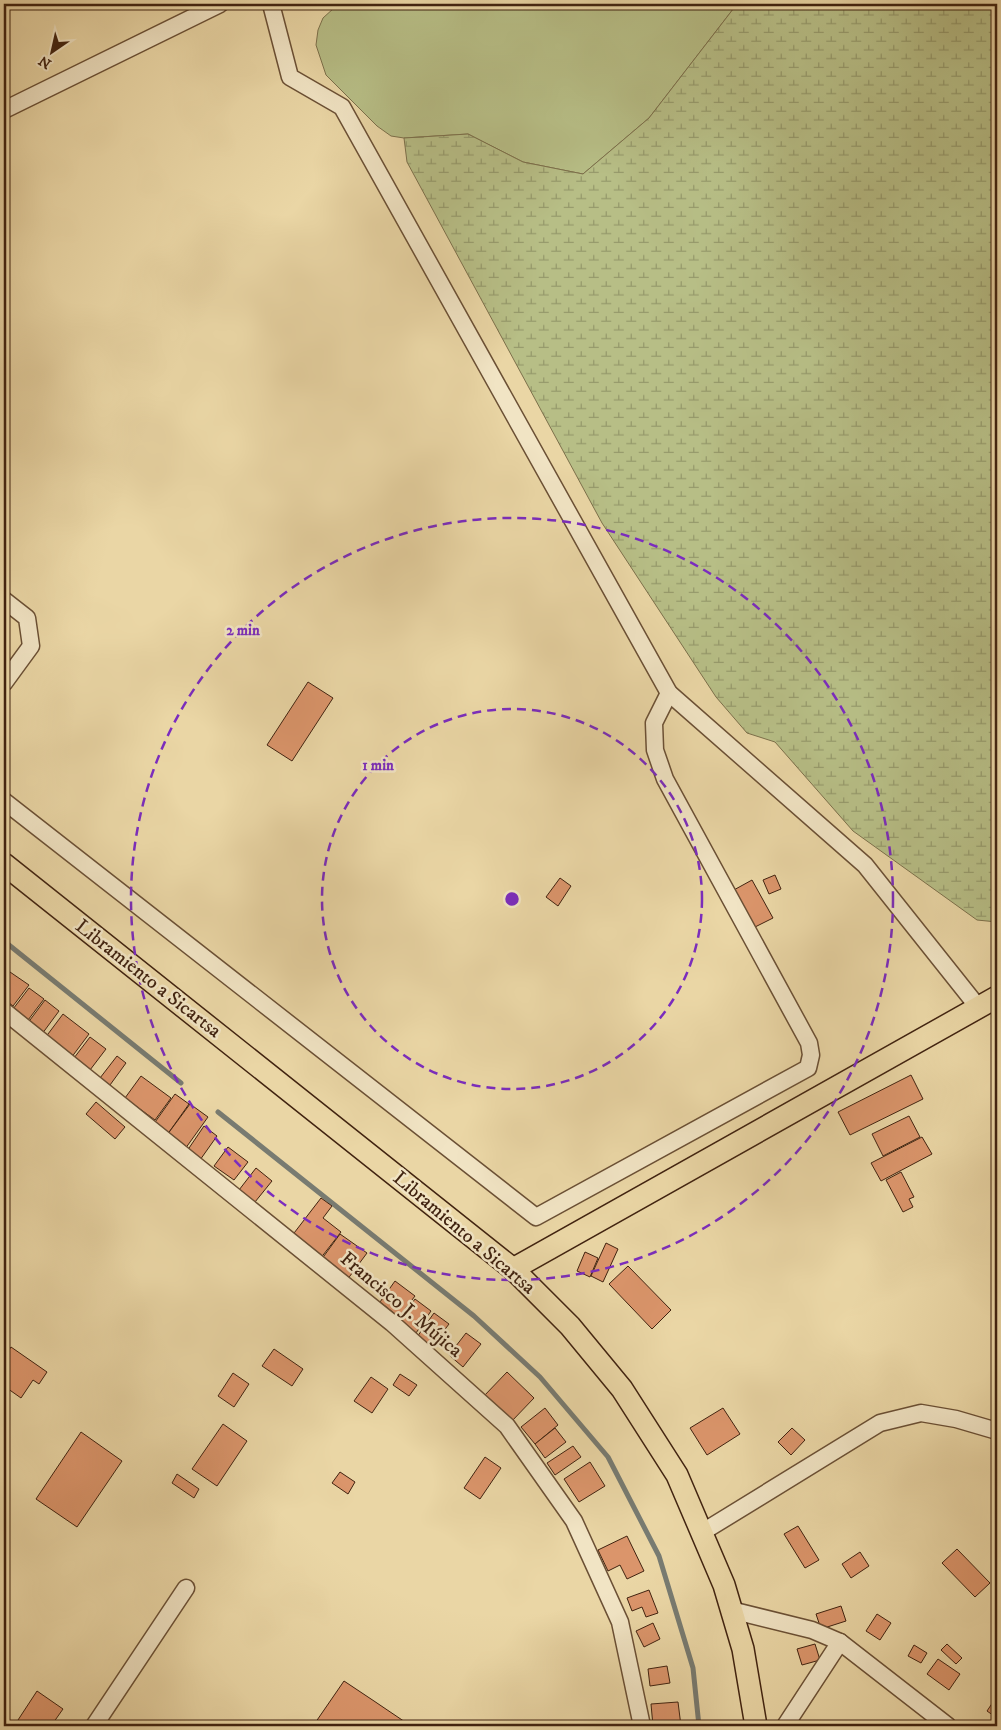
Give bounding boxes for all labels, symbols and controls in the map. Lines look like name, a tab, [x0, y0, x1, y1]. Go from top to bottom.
north arrow	[28, 28, 78, 78]
text: N	[35, 51, 55, 73]
text: 2 min	[226, 621, 260, 640]
text: 1 min	[362, 756, 394, 775]
centre of rings	[503, 890, 521, 908]
street label: Libramiento a Sicartsa	[70, 914, 226, 1044]
street label: Libramiento a Sicartsa	[388, 1166, 541, 1300]
street label: Francisco J. Mújica	[335, 1247, 468, 1364]

